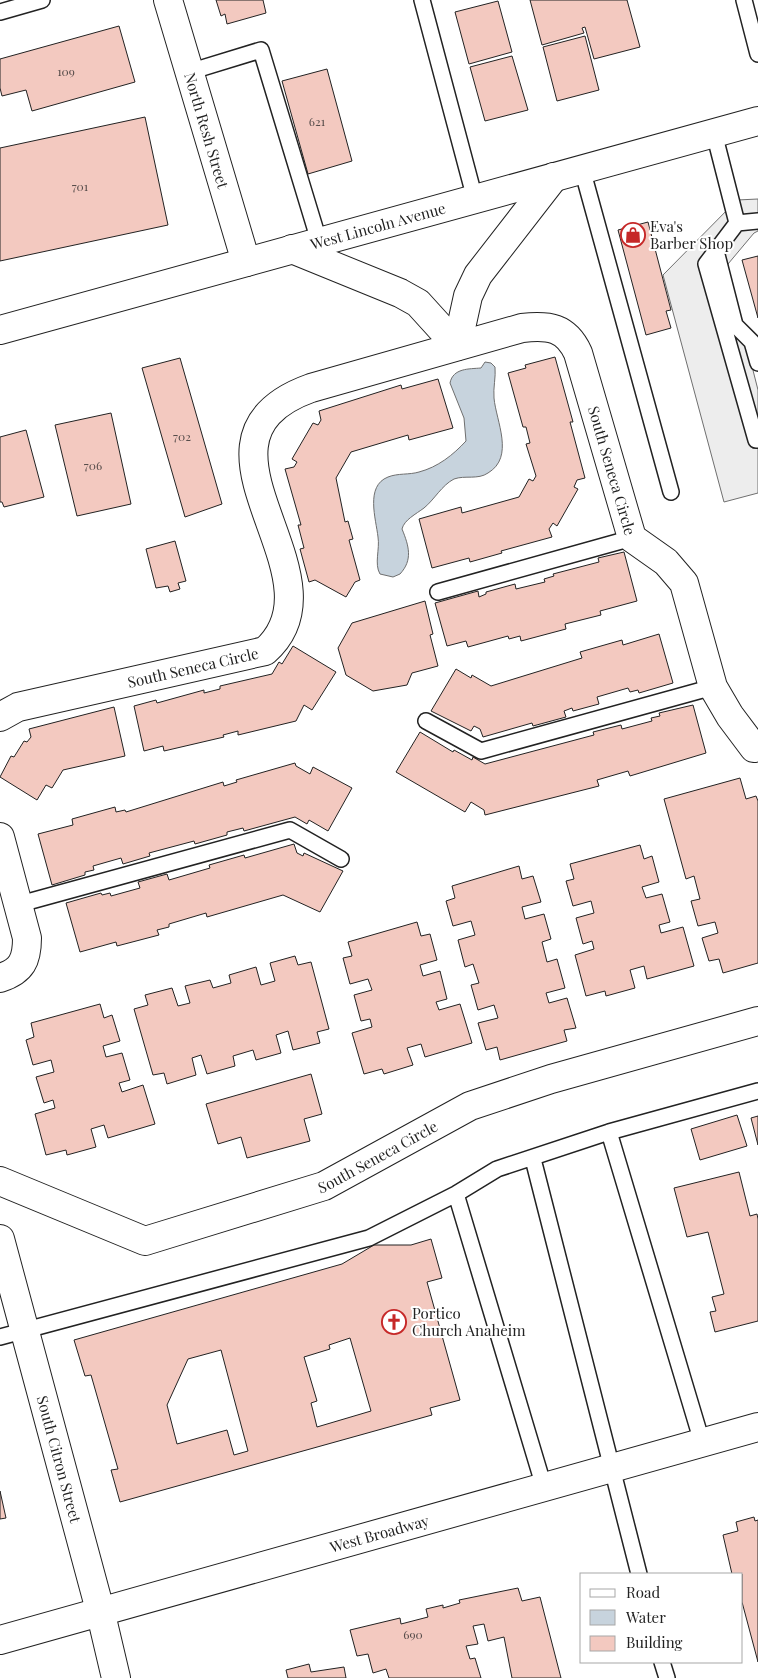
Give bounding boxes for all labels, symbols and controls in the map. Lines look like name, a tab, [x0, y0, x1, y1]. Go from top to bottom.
house number: 109	[57, 63, 75, 79]
street label: North Resh Street	[180, 70, 234, 191]
house number: 621	[309, 113, 326, 129]
house number: 701	[72, 178, 89, 194]
street label: West Lincoln Avenue	[307, 198, 448, 254]
place label: Eva's Barber Shop	[650, 216, 733, 253]
shop icon: Eva's Barber Shop	[620, 222, 646, 248]
street label: South Seneca Circle	[584, 403, 641, 537]
house number: 702	[173, 428, 191, 444]
house number: 706	[84, 457, 102, 473]
street label: South Seneca Circle	[126, 643, 260, 692]
street label: South Seneca Circle	[315, 1116, 441, 1197]
place label: Portico Church Anaheim	[412, 1303, 526, 1340]
church icon: Portico Church Anaheim	[381, 1309, 407, 1335]
street label: South Citron Street	[33, 1393, 86, 1525]
street label: West Broadway	[326, 1510, 432, 1557]
legend	[580, 1573, 743, 1663]
text: Road	[626, 1582, 660, 1602]
text: Water	[625, 1607, 666, 1627]
house number: 690	[403, 1626, 423, 1642]
text: Building	[626, 1632, 683, 1652]

